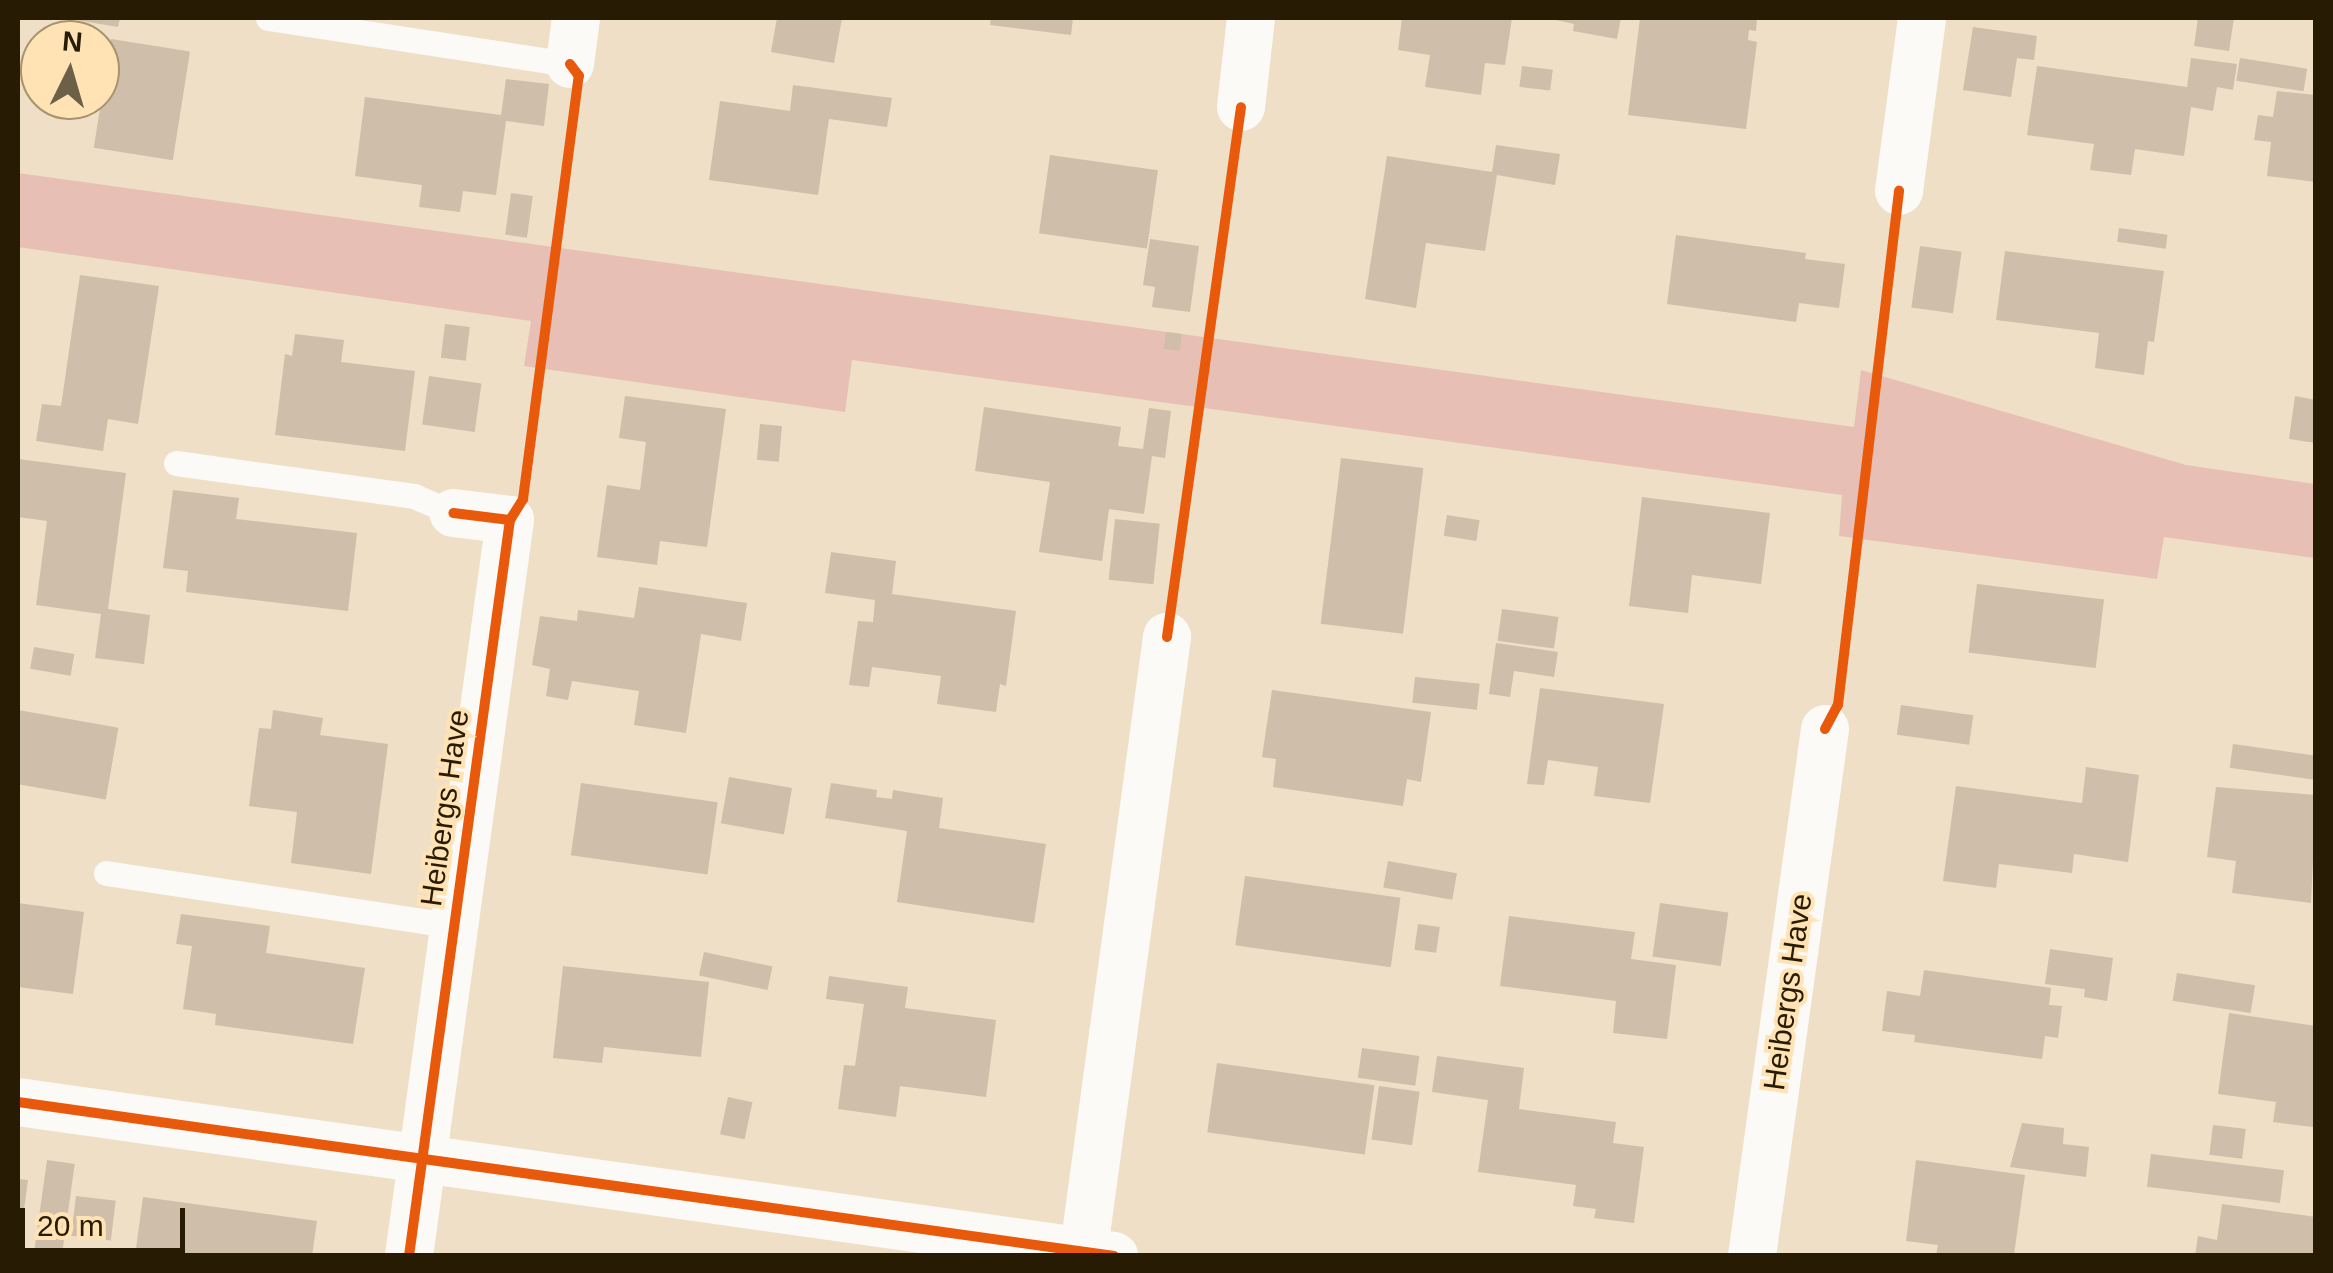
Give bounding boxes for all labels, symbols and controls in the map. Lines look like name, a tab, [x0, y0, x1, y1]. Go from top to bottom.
north arrow	[20, 20, 120, 120]
text: N	[61, 25, 84, 58]
street label: Heibergs Have	[413, 707, 477, 909]
street label: Heibergs Have	[1756, 891, 1820, 1093]
scale bar	[25, 1188, 190, 1250]
text: 20 m	[37, 1209, 104, 1242]

